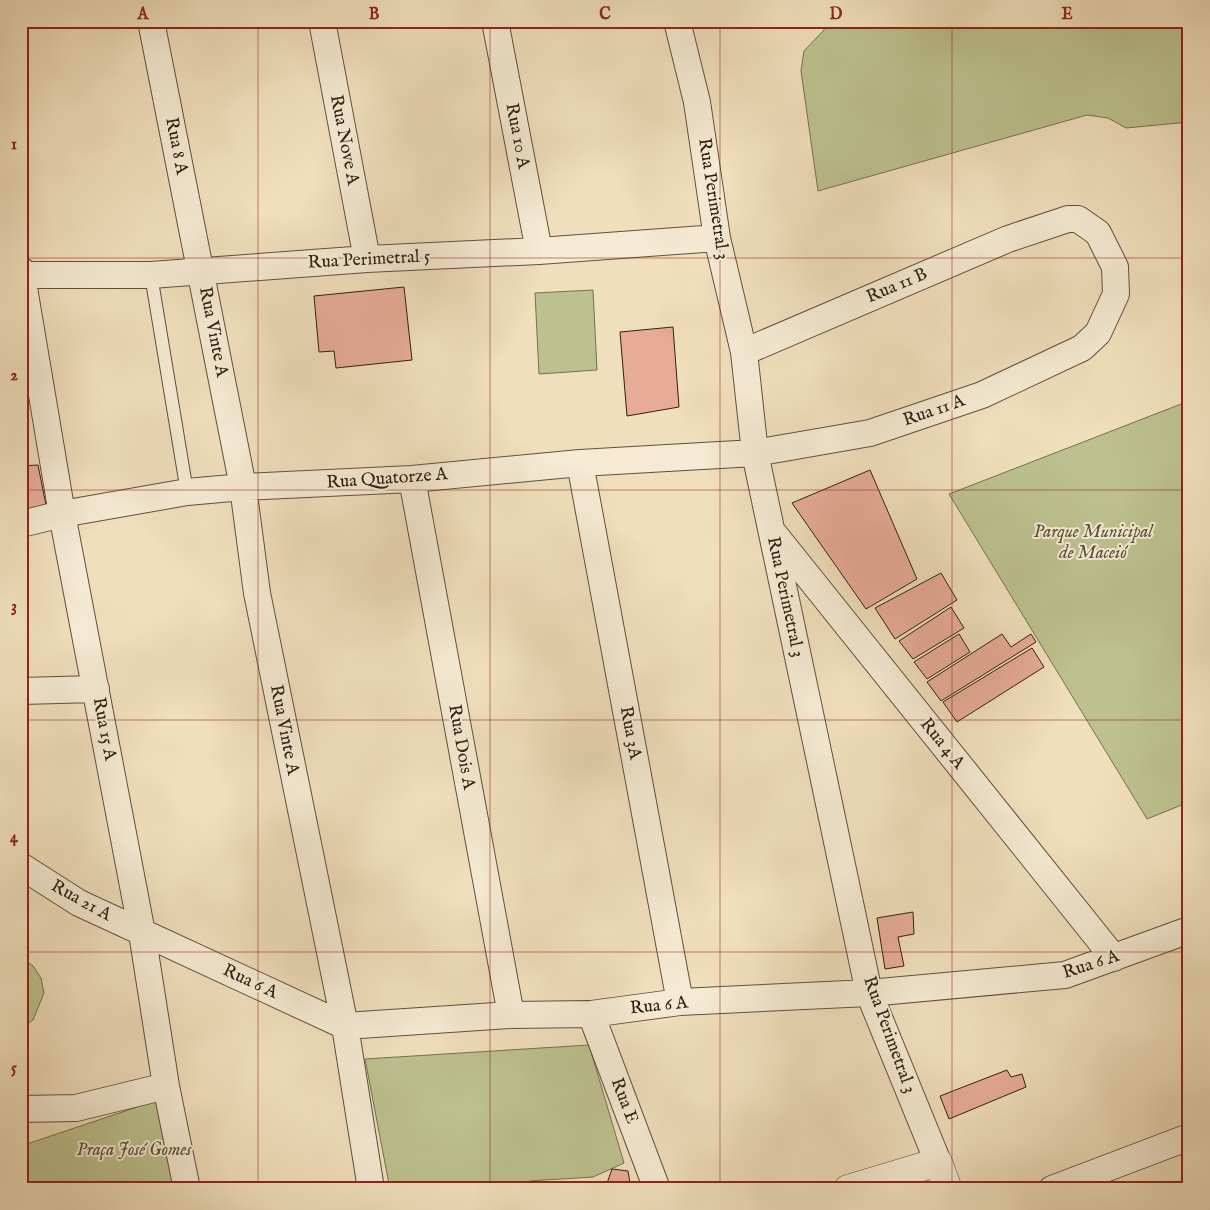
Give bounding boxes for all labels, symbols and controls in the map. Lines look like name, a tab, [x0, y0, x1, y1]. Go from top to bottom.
text: A	[137, 5, 150, 25]
text: B	[369, 5, 380, 25]
text: C	[599, 5, 611, 25]
text: D	[830, 5, 843, 25]
text: E	[1061, 5, 1073, 25]
street label: Rua Nove A	[324, 93, 364, 188]
street label: Rua 10 A	[499, 101, 535, 172]
street label: Rua 8 A	[159, 115, 193, 177]
text: 1	[11, 135, 17, 155]
street label: Rua Perimetral 3	[692, 137, 734, 261]
street label: Rua Perimetral 5	[307, 245, 431, 275]
street label: Rua 11 B	[863, 263, 931, 309]
street label: Rua Vinte A	[193, 285, 233, 380]
text: 2	[10, 366, 18, 386]
street label: Rua 11 A	[900, 389, 969, 432]
street label: Rua Quatorze A	[326, 463, 449, 495]
park label: Parque Municipal de Maceió	[1033, 521, 1154, 565]
street label: Rua Perimetral 3	[761, 535, 809, 659]
text: 3	[11, 597, 17, 617]
street label: Rua Vinte A	[264, 683, 304, 778]
street label: Rua 15 A	[87, 695, 122, 763]
street label: Rua Dois A	[442, 703, 480, 792]
street label: Rua 3A	[614, 705, 647, 762]
street label: Rua 4 A	[914, 714, 970, 775]
text: 4	[10, 828, 19, 848]
street label: Rua 21 A	[47, 875, 116, 927]
street label: Rua 6 A	[1060, 945, 1123, 985]
street label: Rua 6 A	[219, 959, 282, 1005]
street label: Rua Perimetral 3	[857, 973, 921, 1097]
street label: Rua 6 A	[629, 991, 690, 1020]
text: 5	[11, 1059, 17, 1079]
street label: Rua E	[605, 1075, 643, 1127]
park label: Praça José Gomes	[77, 1139, 192, 1162]

